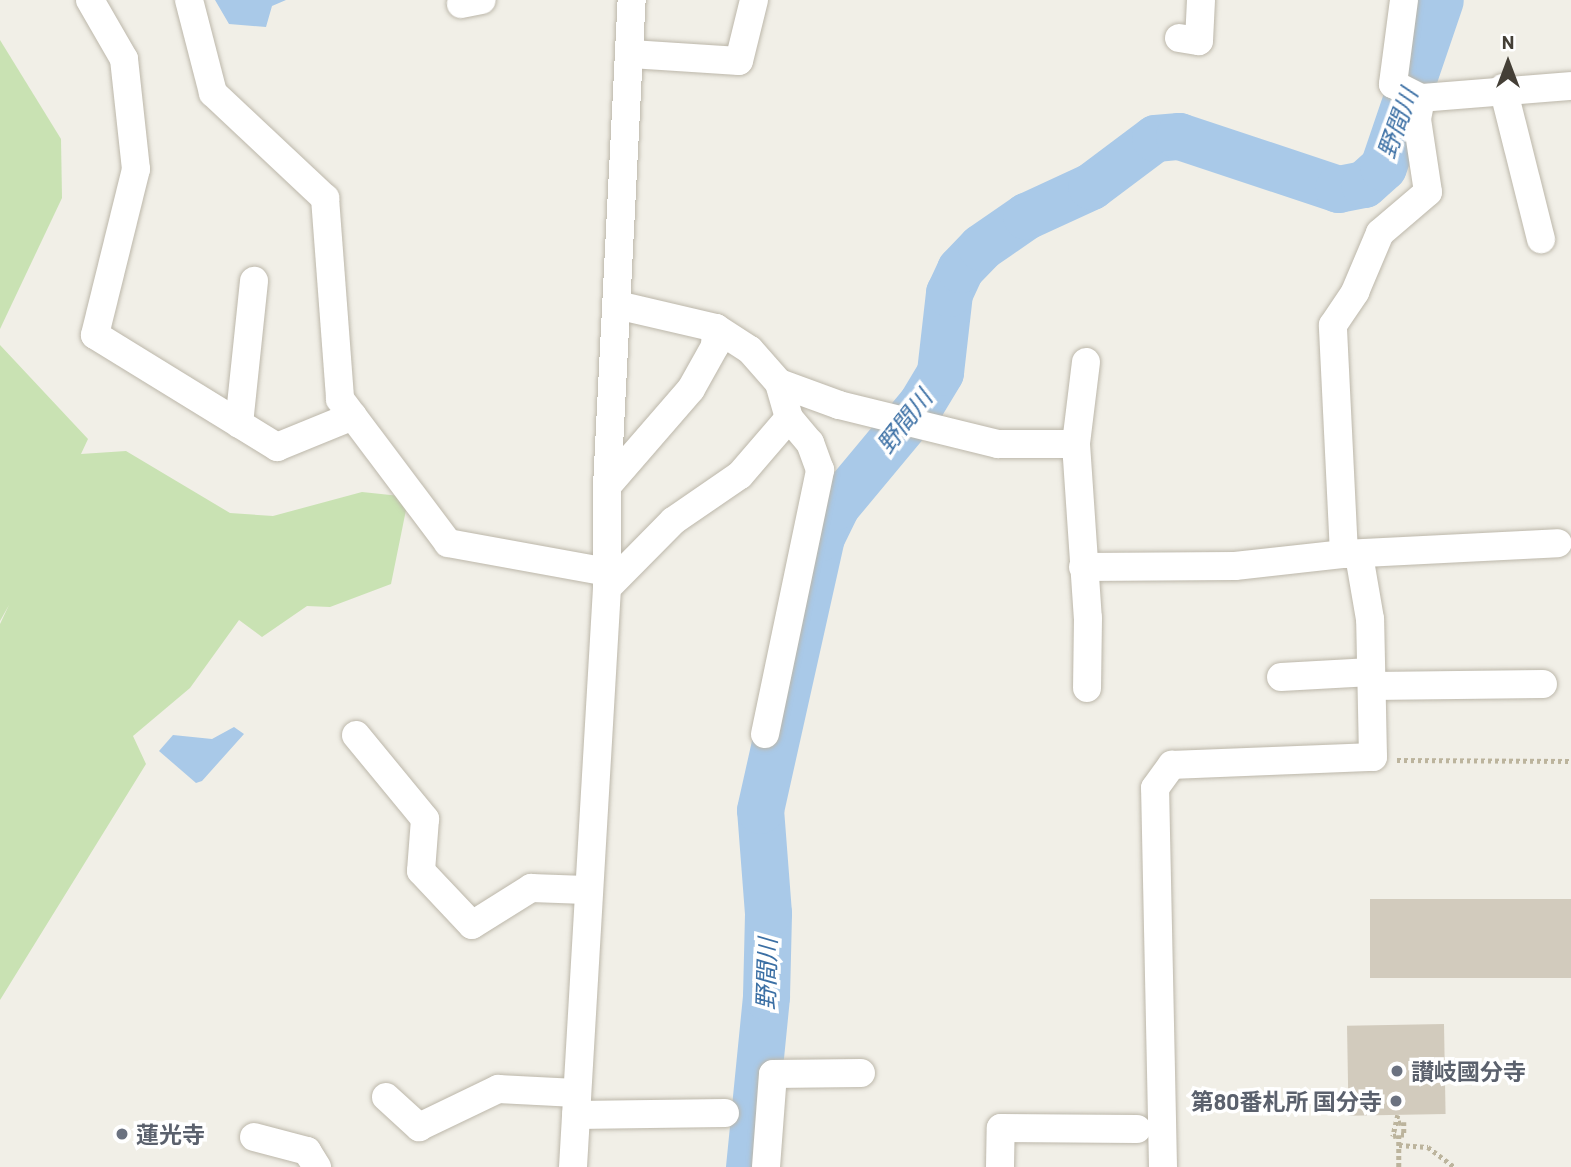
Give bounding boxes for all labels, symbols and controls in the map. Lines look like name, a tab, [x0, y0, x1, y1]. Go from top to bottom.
north arrow	[1473, 28, 1543, 98]
text: N	[1502, 30, 1514, 53]
water label: 野間川	[1371, 84, 1423, 162]
water label: 野間川	[870, 384, 938, 458]
water label: 野間川	[750, 938, 782, 1010]
place label: 讃岐國分寺	[1411, 1057, 1526, 1085]
marker: 讃岐國分寺	[1389, 1063, 1405, 1079]
place label: 第80番札所 国分寺	[1191, 1087, 1382, 1115]
marker: 第80番札所 国分寺	[1388, 1093, 1404, 1109]
place label: 蓮光寺	[136, 1120, 205, 1148]
marker: 蓮光寺	[114, 1126, 130, 1142]

